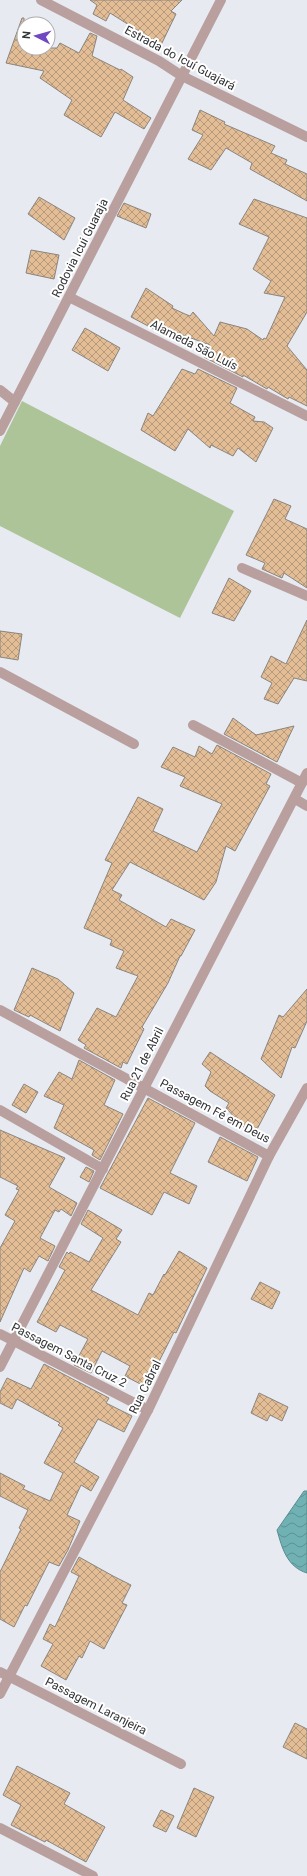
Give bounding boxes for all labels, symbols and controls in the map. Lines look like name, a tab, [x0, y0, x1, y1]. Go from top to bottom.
north arrow	[16, 16, 56, 56]
street label: Estrada do Icuí Guajará	[122, 23, 238, 93]
text: N	[20, 30, 33, 40]
street label: Rodovia Icui Guaraja	[49, 196, 111, 300]
street label: Alameda São Luís	[148, 317, 240, 373]
street label: Rua 21 de Abril	[117, 1025, 167, 1103]
street label: Passagem Fé em Deus	[158, 1076, 272, 1146]
street label: Passagem Santa Cruz 2	[9, 1320, 129, 1390]
street label: Rua Cabral	[126, 1358, 164, 1416]
street label: Passagem Laranjeira	[43, 1674, 149, 1738]

